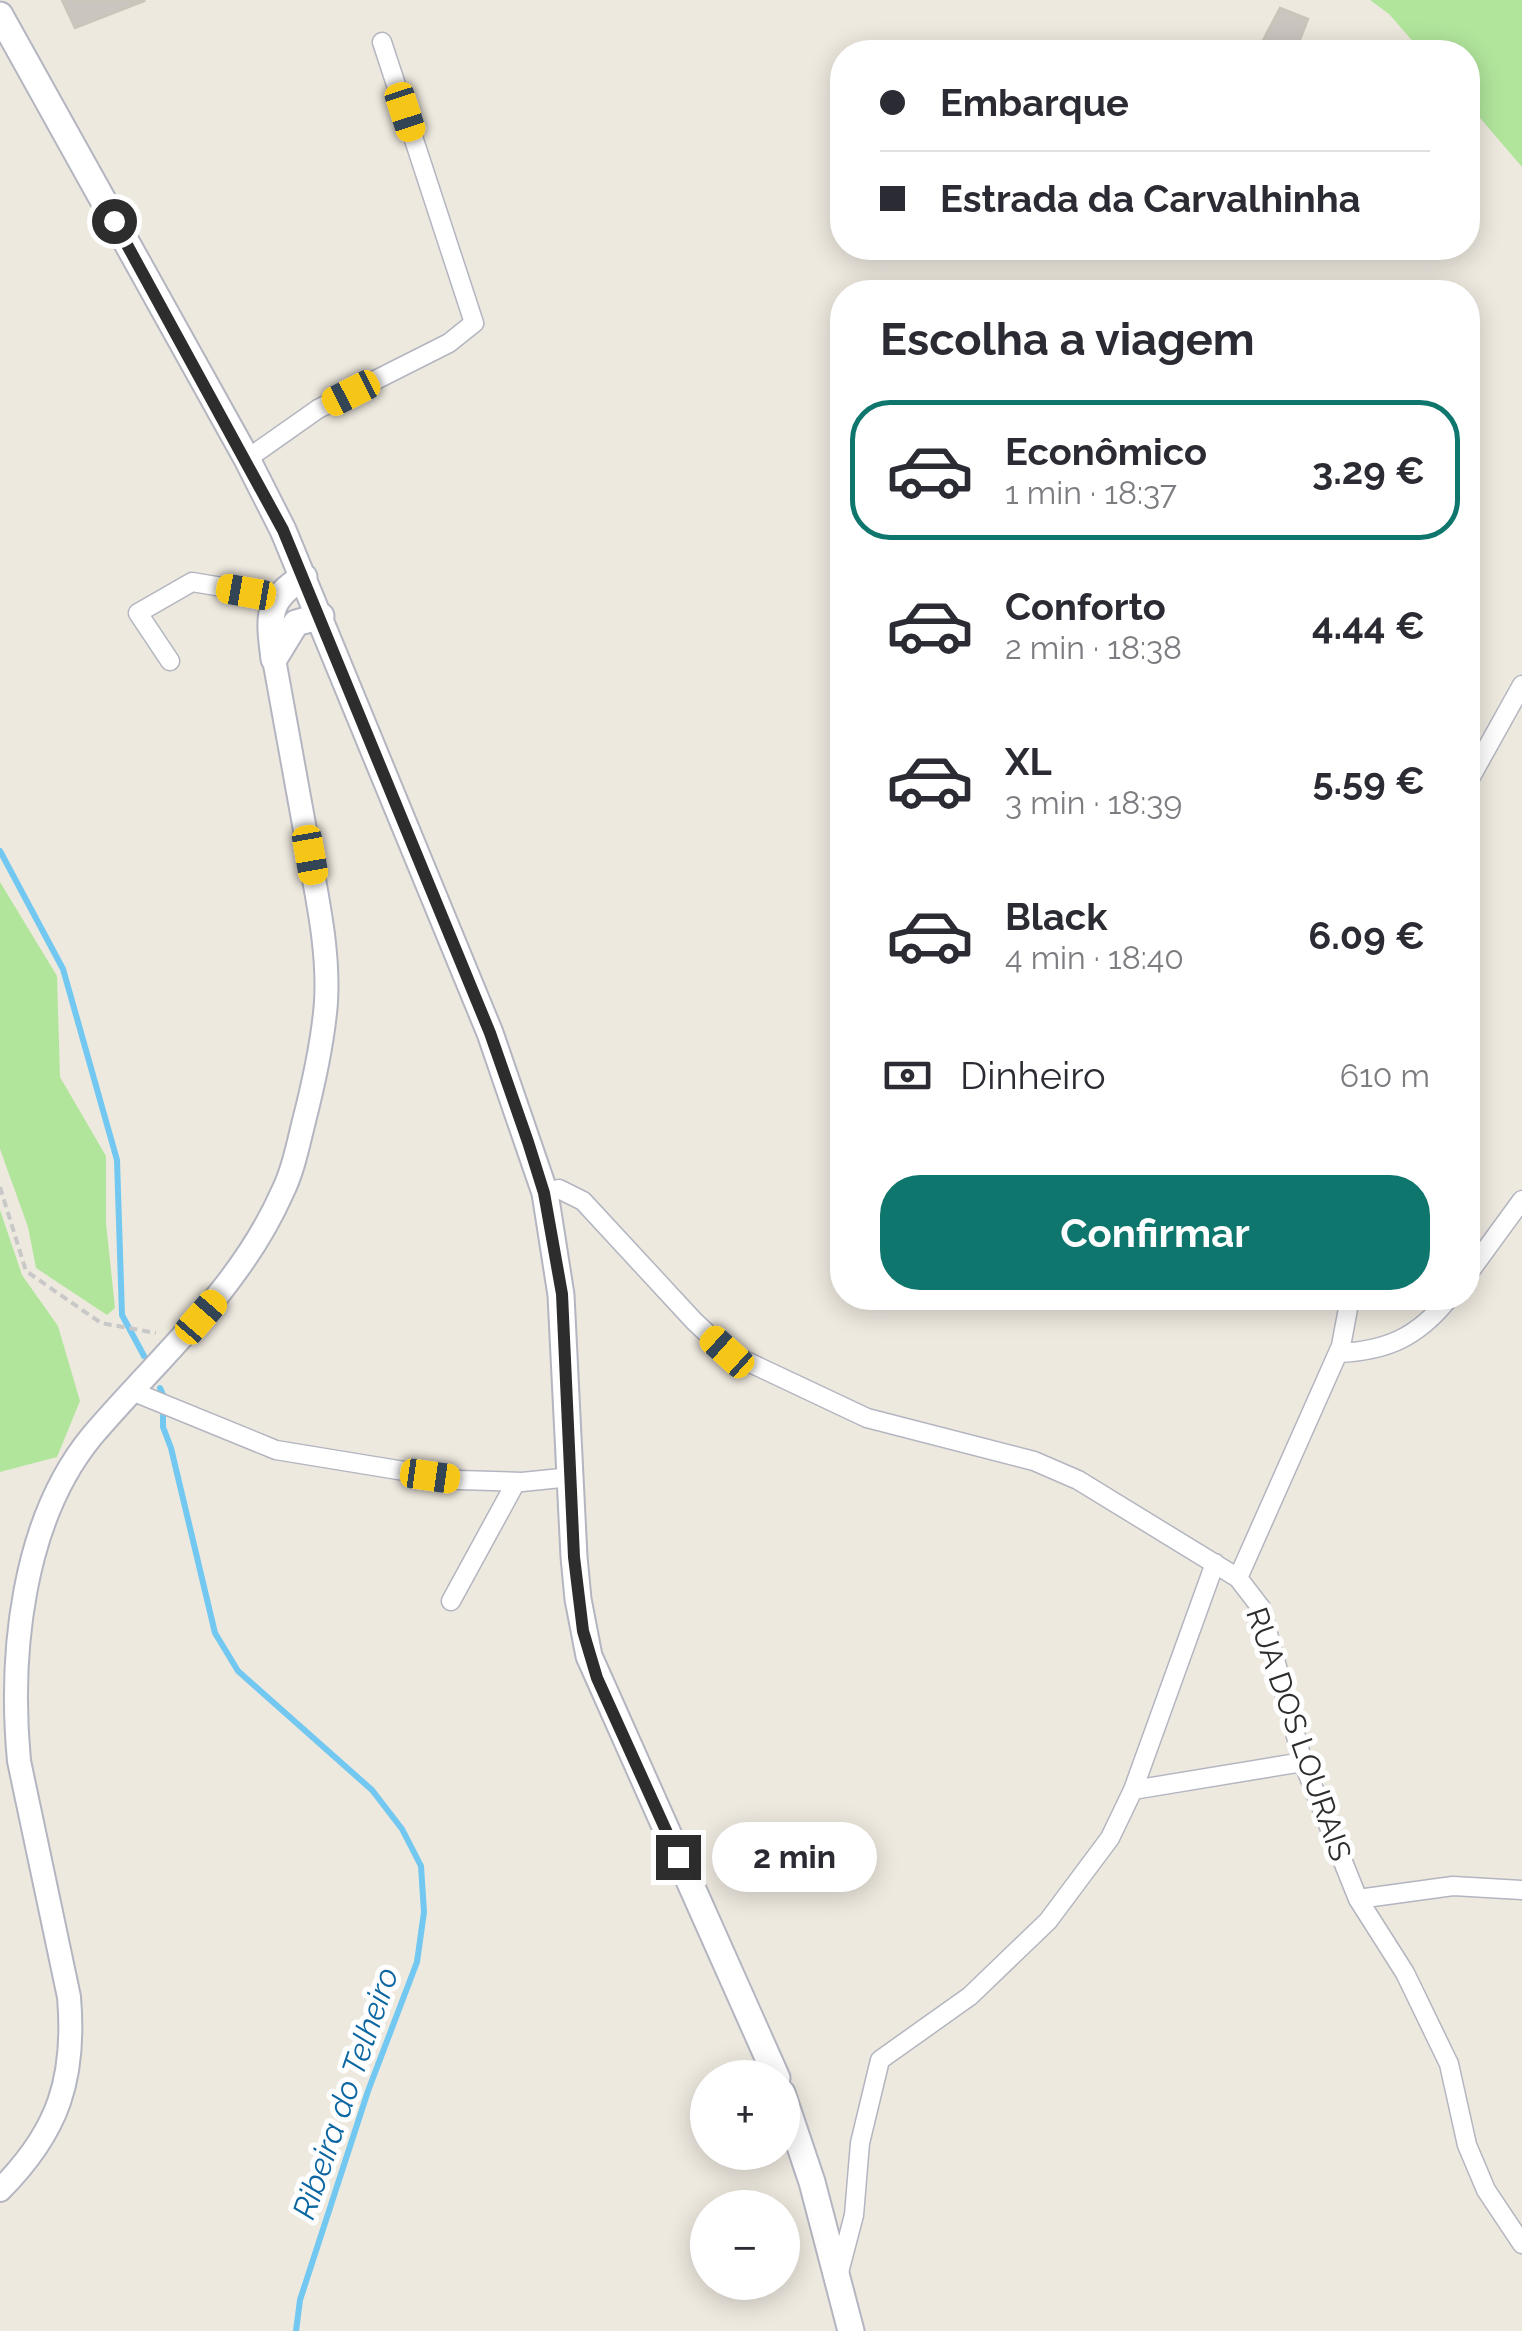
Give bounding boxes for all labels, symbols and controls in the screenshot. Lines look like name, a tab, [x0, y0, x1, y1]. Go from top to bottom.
car	[381, 79, 429, 145]
text: Embarque	[940, 80, 1129, 125]
text: Estrada da Carvalhinha	[940, 176, 1361, 221]
route start	[92, 199, 137, 244]
text: Escolha a viagem	[880, 313, 1255, 366]
car	[317, 366, 385, 420]
icon: car	[885, 425, 975, 515]
text: Econômico	[1005, 429, 1207, 474]
text: 3.29 €	[1312, 448, 1425, 493]
text: 1 min · 18:37	[1005, 474, 1177, 511]
car	[214, 572, 278, 612]
icon: car	[885, 580, 975, 670]
text: Conforto	[1005, 584, 1166, 629]
text: 4.44 €	[1312, 603, 1425, 648]
text: 2 min · 18:38	[1005, 629, 1182, 666]
icon: car	[885, 735, 975, 825]
text: XL	[1005, 739, 1052, 784]
text: 5.59 €	[1313, 758, 1425, 803]
text: 3 min · 18:39	[1005, 784, 1182, 821]
car	[290, 823, 330, 887]
icon: car	[885, 890, 975, 980]
text: Black	[1005, 894, 1107, 939]
text: 6.09 €	[1308, 913, 1425, 958]
text: 4 min · 18:40	[1005, 939, 1184, 976]
icon: cash	[880, 1048, 935, 1103]
text: Dinheiro	[960, 1053, 1106, 1098]
text: 610 m	[1340, 1057, 1430, 1094]
button: Confirmar	[880, 1175, 1430, 1290]
car	[170, 1285, 232, 1349]
car	[695, 1321, 759, 1383]
car	[398, 1457, 462, 1495]
street label: RUA DOS LOURAIS	[1239, 1603, 1359, 1865]
callout: 2 min	[713, 1822, 878, 1892]
route end	[656, 1835, 701, 1880]
text: 2 min	[753, 1838, 836, 1875]
water label: Ribeira do Telheiro	[285, 1962, 405, 2224]
map controls	[690, 2060, 800, 2300]
button: +	[690, 2060, 800, 2170]
button: −	[690, 2190, 800, 2300]

